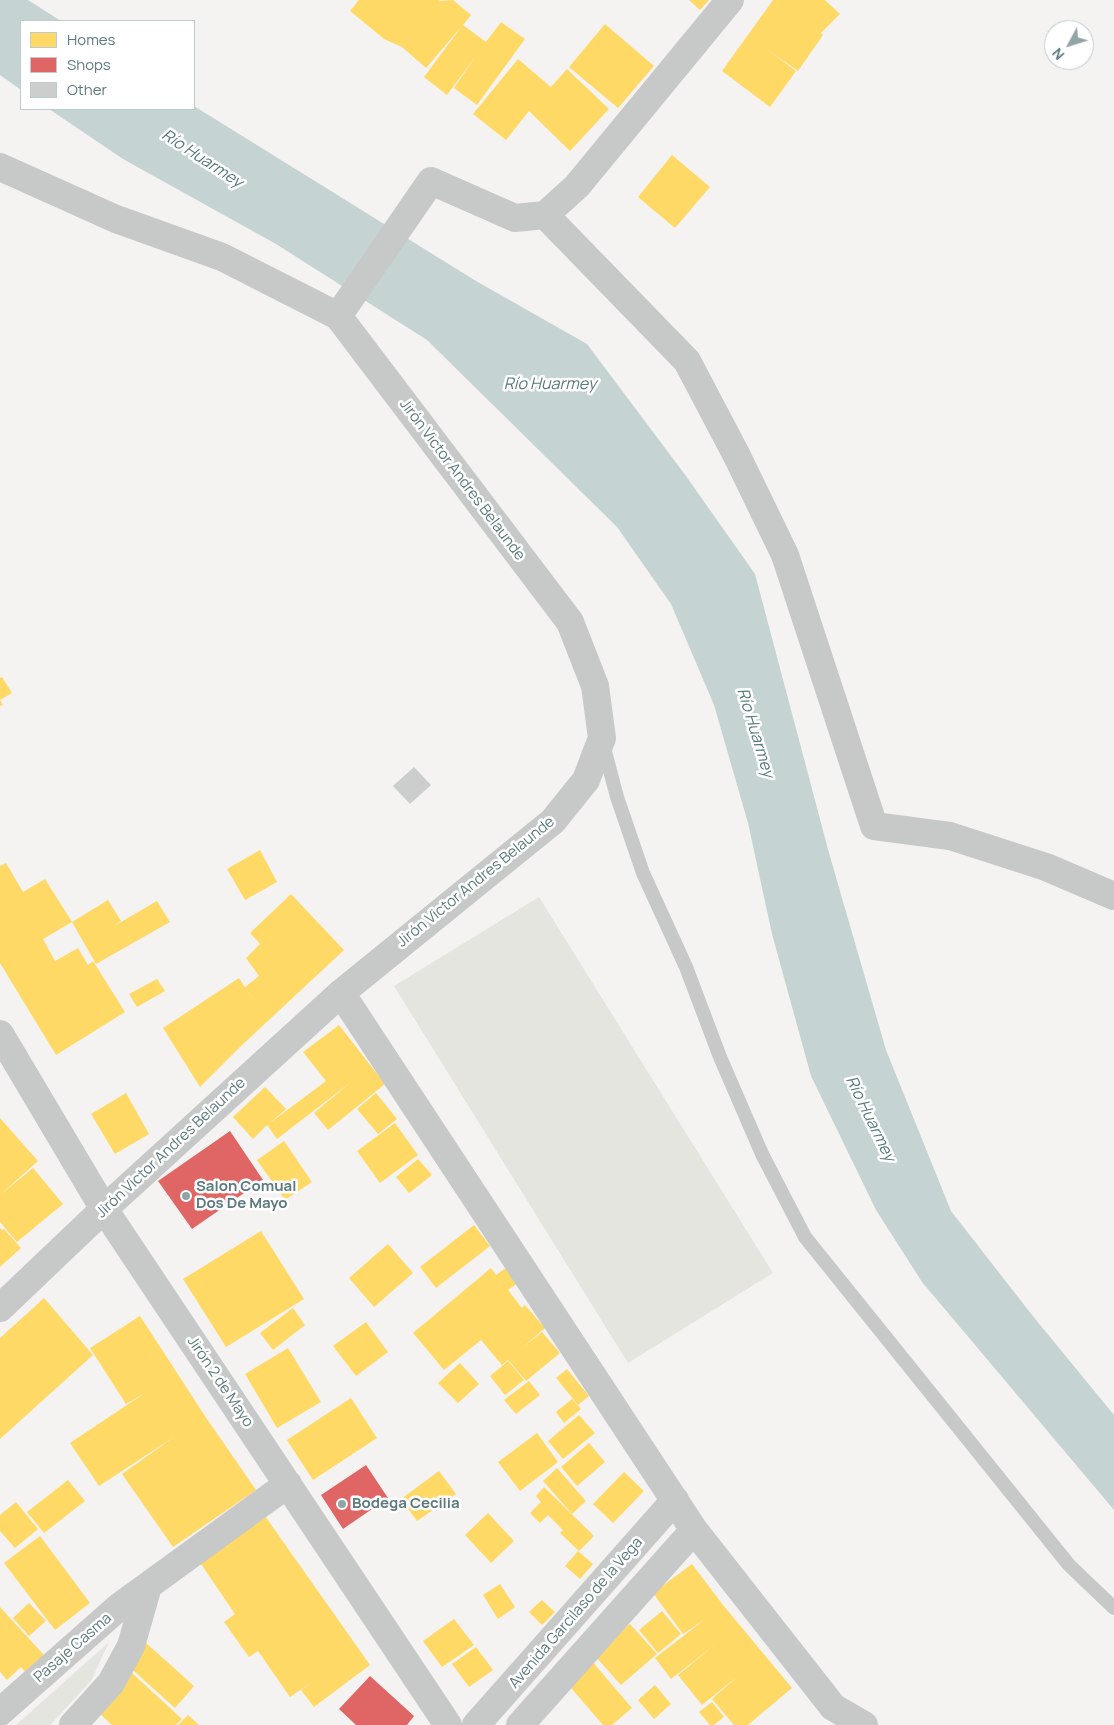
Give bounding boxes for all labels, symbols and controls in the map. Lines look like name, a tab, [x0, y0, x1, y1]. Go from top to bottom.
legend	[20, 20, 195, 110]
north arrow	[1044, 20, 1094, 70]
text: Homes	[67, 29, 115, 50]
text: N	[1047, 44, 1068, 64]
text: Shops	[67, 54, 111, 75]
text: Other	[67, 79, 107, 100]
water label: Río Huarmey	[158, 126, 246, 192]
water label: Río Huarmey	[504, 375, 596, 395]
street label: Jirón Victor Andres Belaunde	[395, 396, 529, 564]
water label: Río Huarmey	[732, 686, 778, 780]
street label: Jirón Victor Andres Belaunde	[394, 813, 558, 951]
water label: Río Huarmey	[841, 1073, 899, 1165]
street label: Jirón Victor Andres Belaunde	[93, 1074, 249, 1222]
place label: Salon Comual Dos De Mayo	[196, 1178, 296, 1213]
marker: Salon Comual Dos De Mayo	[180, 1190, 192, 1202]
street label: Jirón 2 de Mayo	[183, 1333, 257, 1431]
place label: Bodega Cecilia	[352, 1495, 460, 1513]
marker: Bodega Cecilia	[336, 1498, 348, 1510]
street label: Avenida Garcilaso de la Vega	[505, 1534, 647, 1692]
street label: Pasaje Casma	[31, 1609, 115, 1687]

